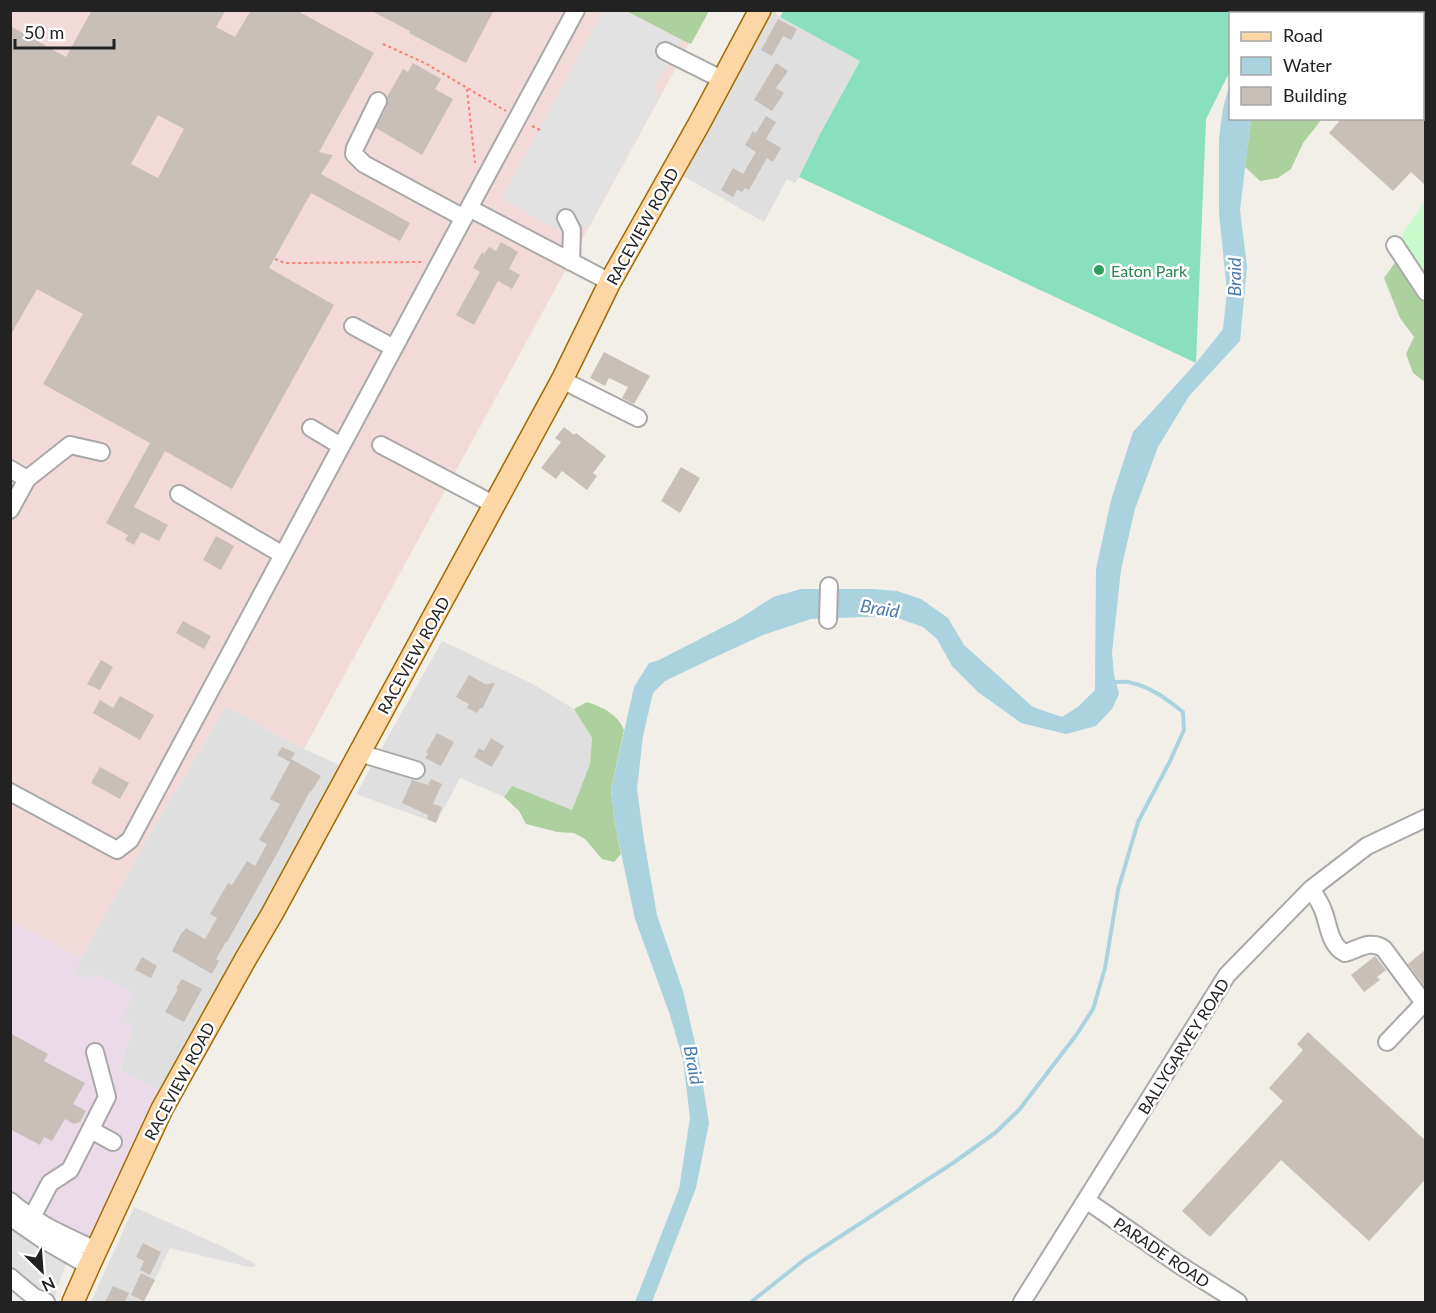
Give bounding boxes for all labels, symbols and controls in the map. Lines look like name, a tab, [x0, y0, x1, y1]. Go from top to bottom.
scale bar	[15, 12, 114, 50]
legend	[1229, 12, 1424, 120]
text: 50 m	[24, 21, 64, 43]
text: Road	[1283, 24, 1323, 46]
text: Water	[1283, 54, 1332, 76]
text: Building	[1283, 84, 1347, 106]
street label: RACEVIEW ROAD	[602, 164, 682, 288]
water label: Braid	[1223, 257, 1245, 297]
place label: Eaton Park	[1111, 261, 1188, 280]
marker: Eaton Park	[1092, 263, 1106, 277]
street label: RACEVIEW ROAD	[373, 593, 453, 717]
water label: Braid	[859, 594, 902, 622]
street label: BALLYGARVEY ROAD	[1134, 975, 1232, 1117]
street label: RACEVIEW ROAD	[140, 1019, 218, 1143]
water label: Braid	[679, 1044, 709, 1087]
street label: PARADE ROAD	[1111, 1213, 1213, 1291]
north arrow	[12, 1241, 72, 1301]
text: N	[39, 1274, 58, 1296]

